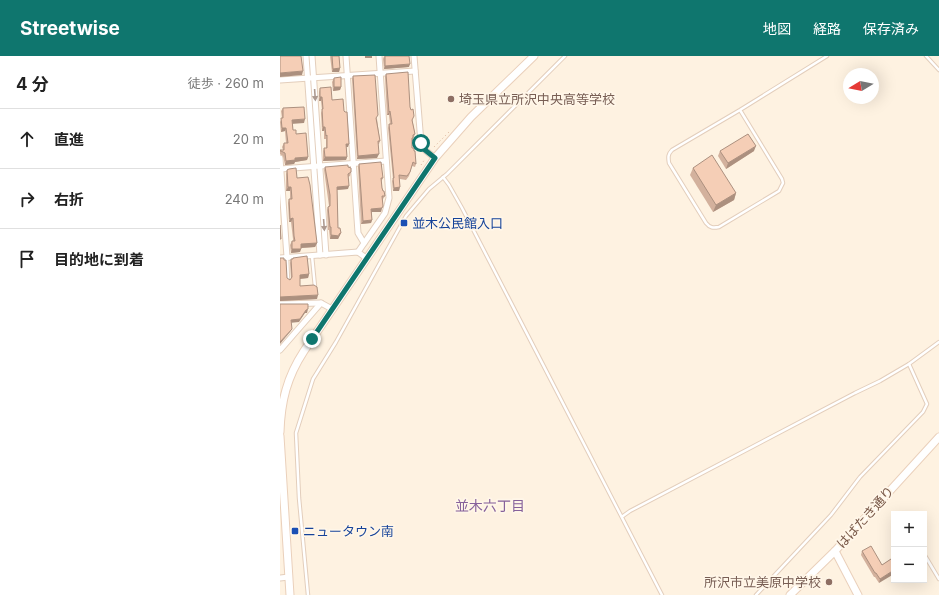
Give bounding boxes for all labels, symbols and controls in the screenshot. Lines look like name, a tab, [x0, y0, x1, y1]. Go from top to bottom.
text: Streetwise	[20, 17, 120, 40]
text: 地図	[763, 20, 791, 37]
text: 経路	[813, 20, 841, 37]
text: 保存済み	[863, 20, 919, 37]
north arrow	[843, 68, 879, 104]
text: 4 分	[16, 74, 49, 94]
text: 徒歩 · 260 m	[188, 75, 264, 91]
one-way arrow	[312, 89, 319, 101]
place label: 埼玉県立所沢中央高等学校	[459, 91, 615, 107]
marker: 埼玉県立所沢中央高等学校	[446, 94, 456, 104]
icon: ahead	[16, 128, 38, 150]
text: 直進	[54, 130, 84, 149]
text: 20 m	[233, 131, 264, 147]
route start	[412, 134, 430, 152]
icon: right	[16, 188, 38, 210]
text: 右折	[54, 190, 84, 209]
text: 240 m	[225, 191, 264, 207]
place label: 並木公民館入口	[412, 215, 503, 231]
marker: 並木公民館入口	[399, 218, 409, 228]
one-way arrow	[321, 219, 328, 231]
icon: arrive	[16, 248, 38, 270]
text: 目的地に到着	[54, 250, 144, 269]
route end	[303, 330, 321, 348]
street label: はばたき通り	[833, 483, 897, 551]
district label: 並木六丁目	[455, 497, 525, 514]
map controls	[891, 511, 927, 583]
button: +	[891, 511, 927, 547]
place label: ニュータウン南	[303, 523, 394, 539]
marker: ニュータウン南	[290, 526, 300, 536]
button: −	[891, 547, 927, 583]
place label: 所沢市立美原中学校	[704, 574, 821, 590]
marker: 所沢市立美原中学校	[824, 577, 834, 587]

